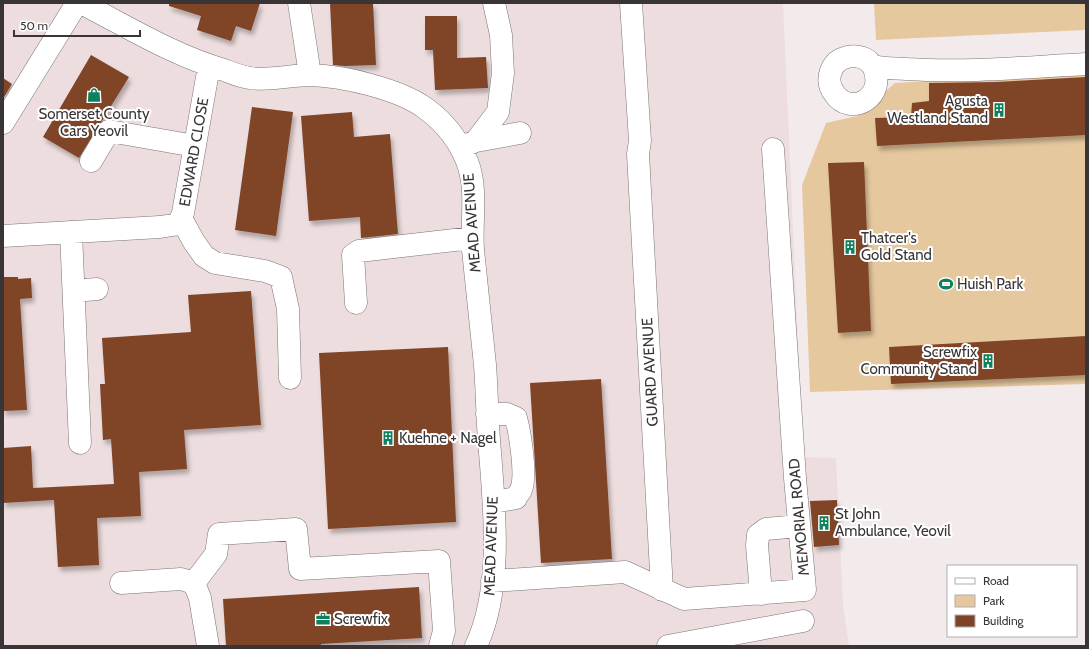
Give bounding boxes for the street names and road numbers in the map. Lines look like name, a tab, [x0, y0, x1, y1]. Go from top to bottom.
street label: EDWARD CLOSE	[176, 96, 212, 208]
street label: MEAD AVENUE	[460, 173, 484, 273]
street label: GUARD AVENUE	[638, 317, 662, 427]
street label: MEMORIAL ROAD	[785, 458, 813, 576]
street label: MEAD AVENUE	[480, 496, 502, 596]

